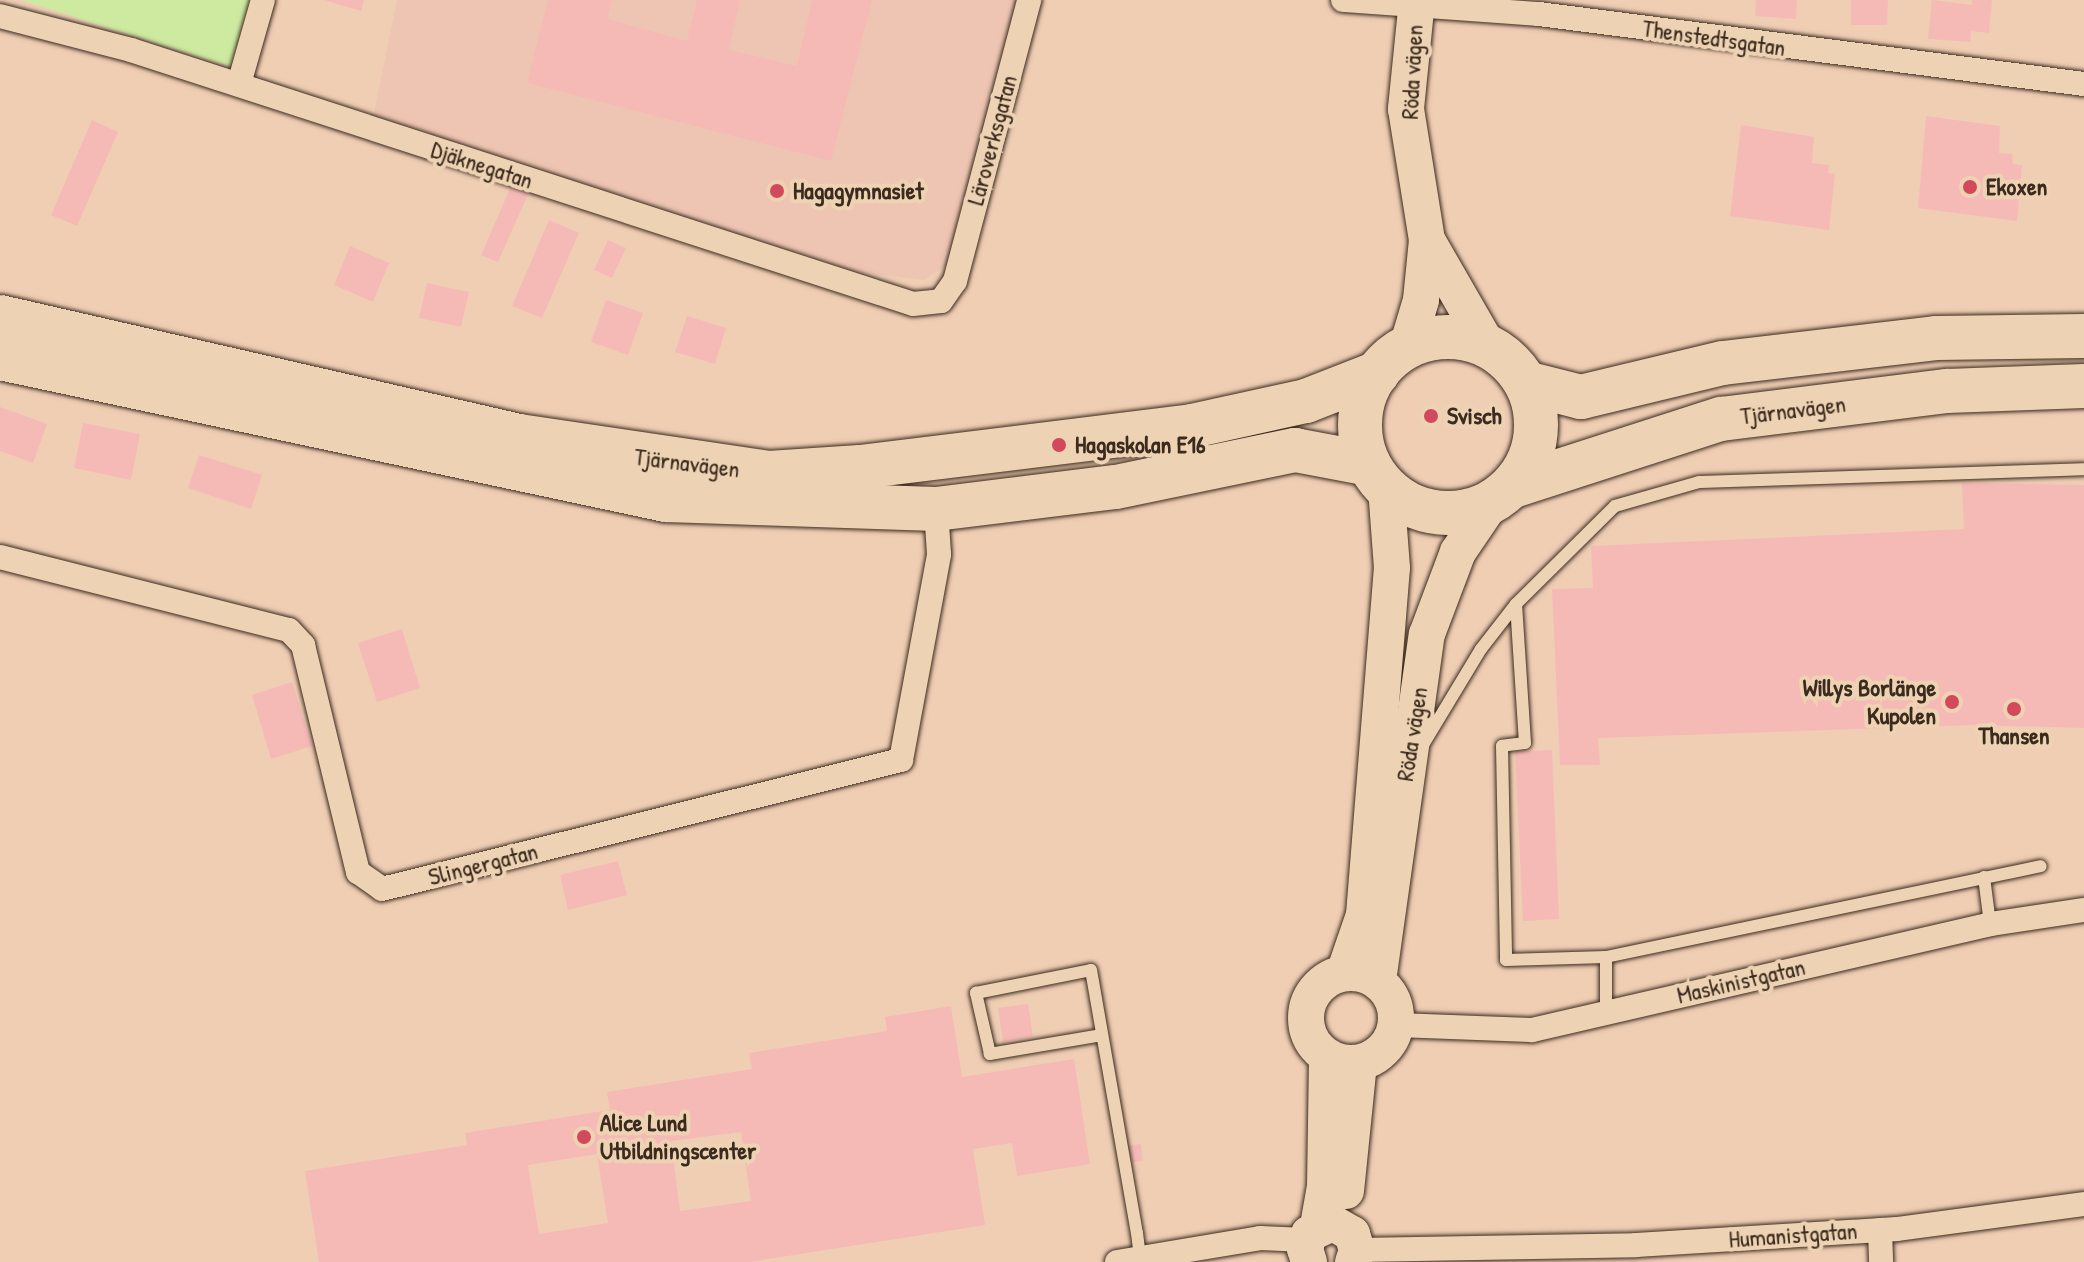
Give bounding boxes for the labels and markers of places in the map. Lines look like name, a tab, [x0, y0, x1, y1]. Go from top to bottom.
place label: Ekoxen	[1986, 173, 2047, 201]
place label: Hagagymnasiet	[793, 177, 924, 205]
marker: Ekoxen	[1961, 178, 1979, 196]
marker: Hagagymnasiet	[768, 182, 786, 200]
place label: Svisch	[1447, 402, 1502, 430]
marker: Svisch	[1422, 407, 1440, 425]
place label: Hagaskolan E16	[1075, 431, 1206, 459]
marker: Hagaskolan E16	[1050, 436, 1068, 454]
place label: Willys Borlänge Kupolen	[1803, 674, 1936, 730]
marker: Willys Borlänge Kupolen	[1943, 693, 1961, 711]
marker: Thansen	[2005, 700, 2023, 718]
place label: Thansen	[1978, 722, 2050, 750]
place label: Alice Lund Utbildningscenter	[600, 1109, 756, 1165]
marker: Alice Lund Utbildningscenter	[575, 1128, 593, 1146]

